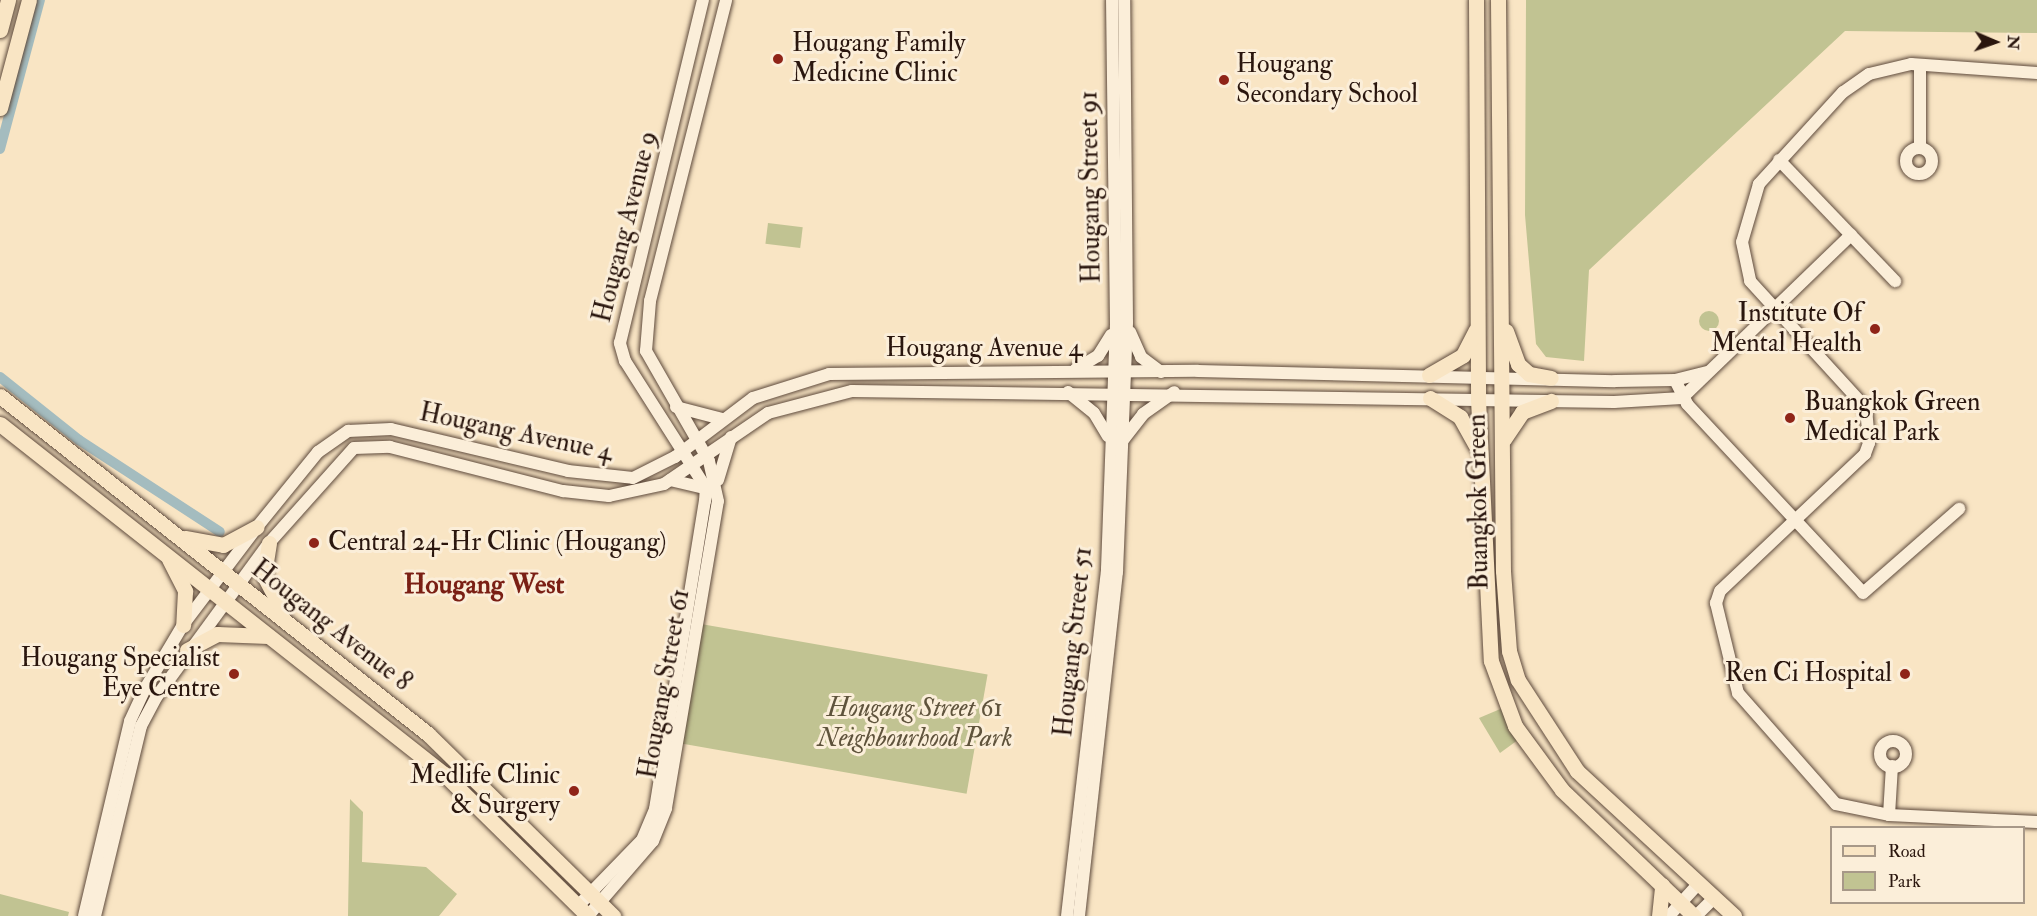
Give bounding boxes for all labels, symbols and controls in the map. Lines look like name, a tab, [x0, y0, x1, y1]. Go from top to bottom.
north arrow	[1965, 12, 2025, 72]
place label: Hougang Family Medicine Clinic	[792, 28, 965, 89]
text: N	[2003, 35, 2023, 50]
place label: Hougang Secondary School	[1236, 49, 1418, 110]
marker: Hougang Family Medicine Clinic	[769, 50, 787, 68]
marker: Hougang Secondary School	[1217, 73, 1231, 87]
street label: Hougang Street 91	[1074, 90, 1108, 284]
street label: Hougang Avenue 9	[587, 128, 665, 326]
place label: Institute Of Mental Health	[1711, 298, 1862, 360]
marker: Institute Of Mental Health	[1866, 320, 1884, 338]
street label: Hougang Avenue 4	[886, 333, 1082, 365]
place label: Buangkok Green Medical Park	[1804, 387, 1980, 448]
street label: Hougang Avenue 4	[416, 397, 616, 469]
marker: Buangkok Green Medical Park	[1781, 409, 1799, 427]
street label: Buangkok Green	[1462, 414, 1496, 590]
place label: Central 24-Hr Clinic (Hougang)	[328, 527, 667, 559]
marker: Central 24-Hr Clinic (Hougang)	[305, 534, 323, 552]
street label: Hougang Street 51	[1049, 545, 1099, 739]
street label: Hougang Avenue 8	[245, 554, 417, 698]
district label: Hougang West	[404, 569, 564, 601]
street label: Hougang Street 61	[633, 586, 697, 782]
place label: Hougang Specialist Eye Centre	[20, 643, 220, 704]
place label: Ren Ci Hospital	[1725, 658, 1892, 690]
marker: Hougang Specialist Eye Centre	[225, 665, 243, 683]
marker: Ren Ci Hospital	[1896, 665, 1914, 683]
park label: Hougang Street 61 Neighbourhood Park	[818, 693, 1012, 754]
place label: Medlife Clinic & Surgery	[410, 760, 560, 822]
marker: Medlife Clinic & Surgery	[565, 782, 583, 800]
legend	[1830, 826, 2025, 904]
text: Road	[1888, 840, 1926, 863]
text: Park	[1888, 870, 1921, 893]

